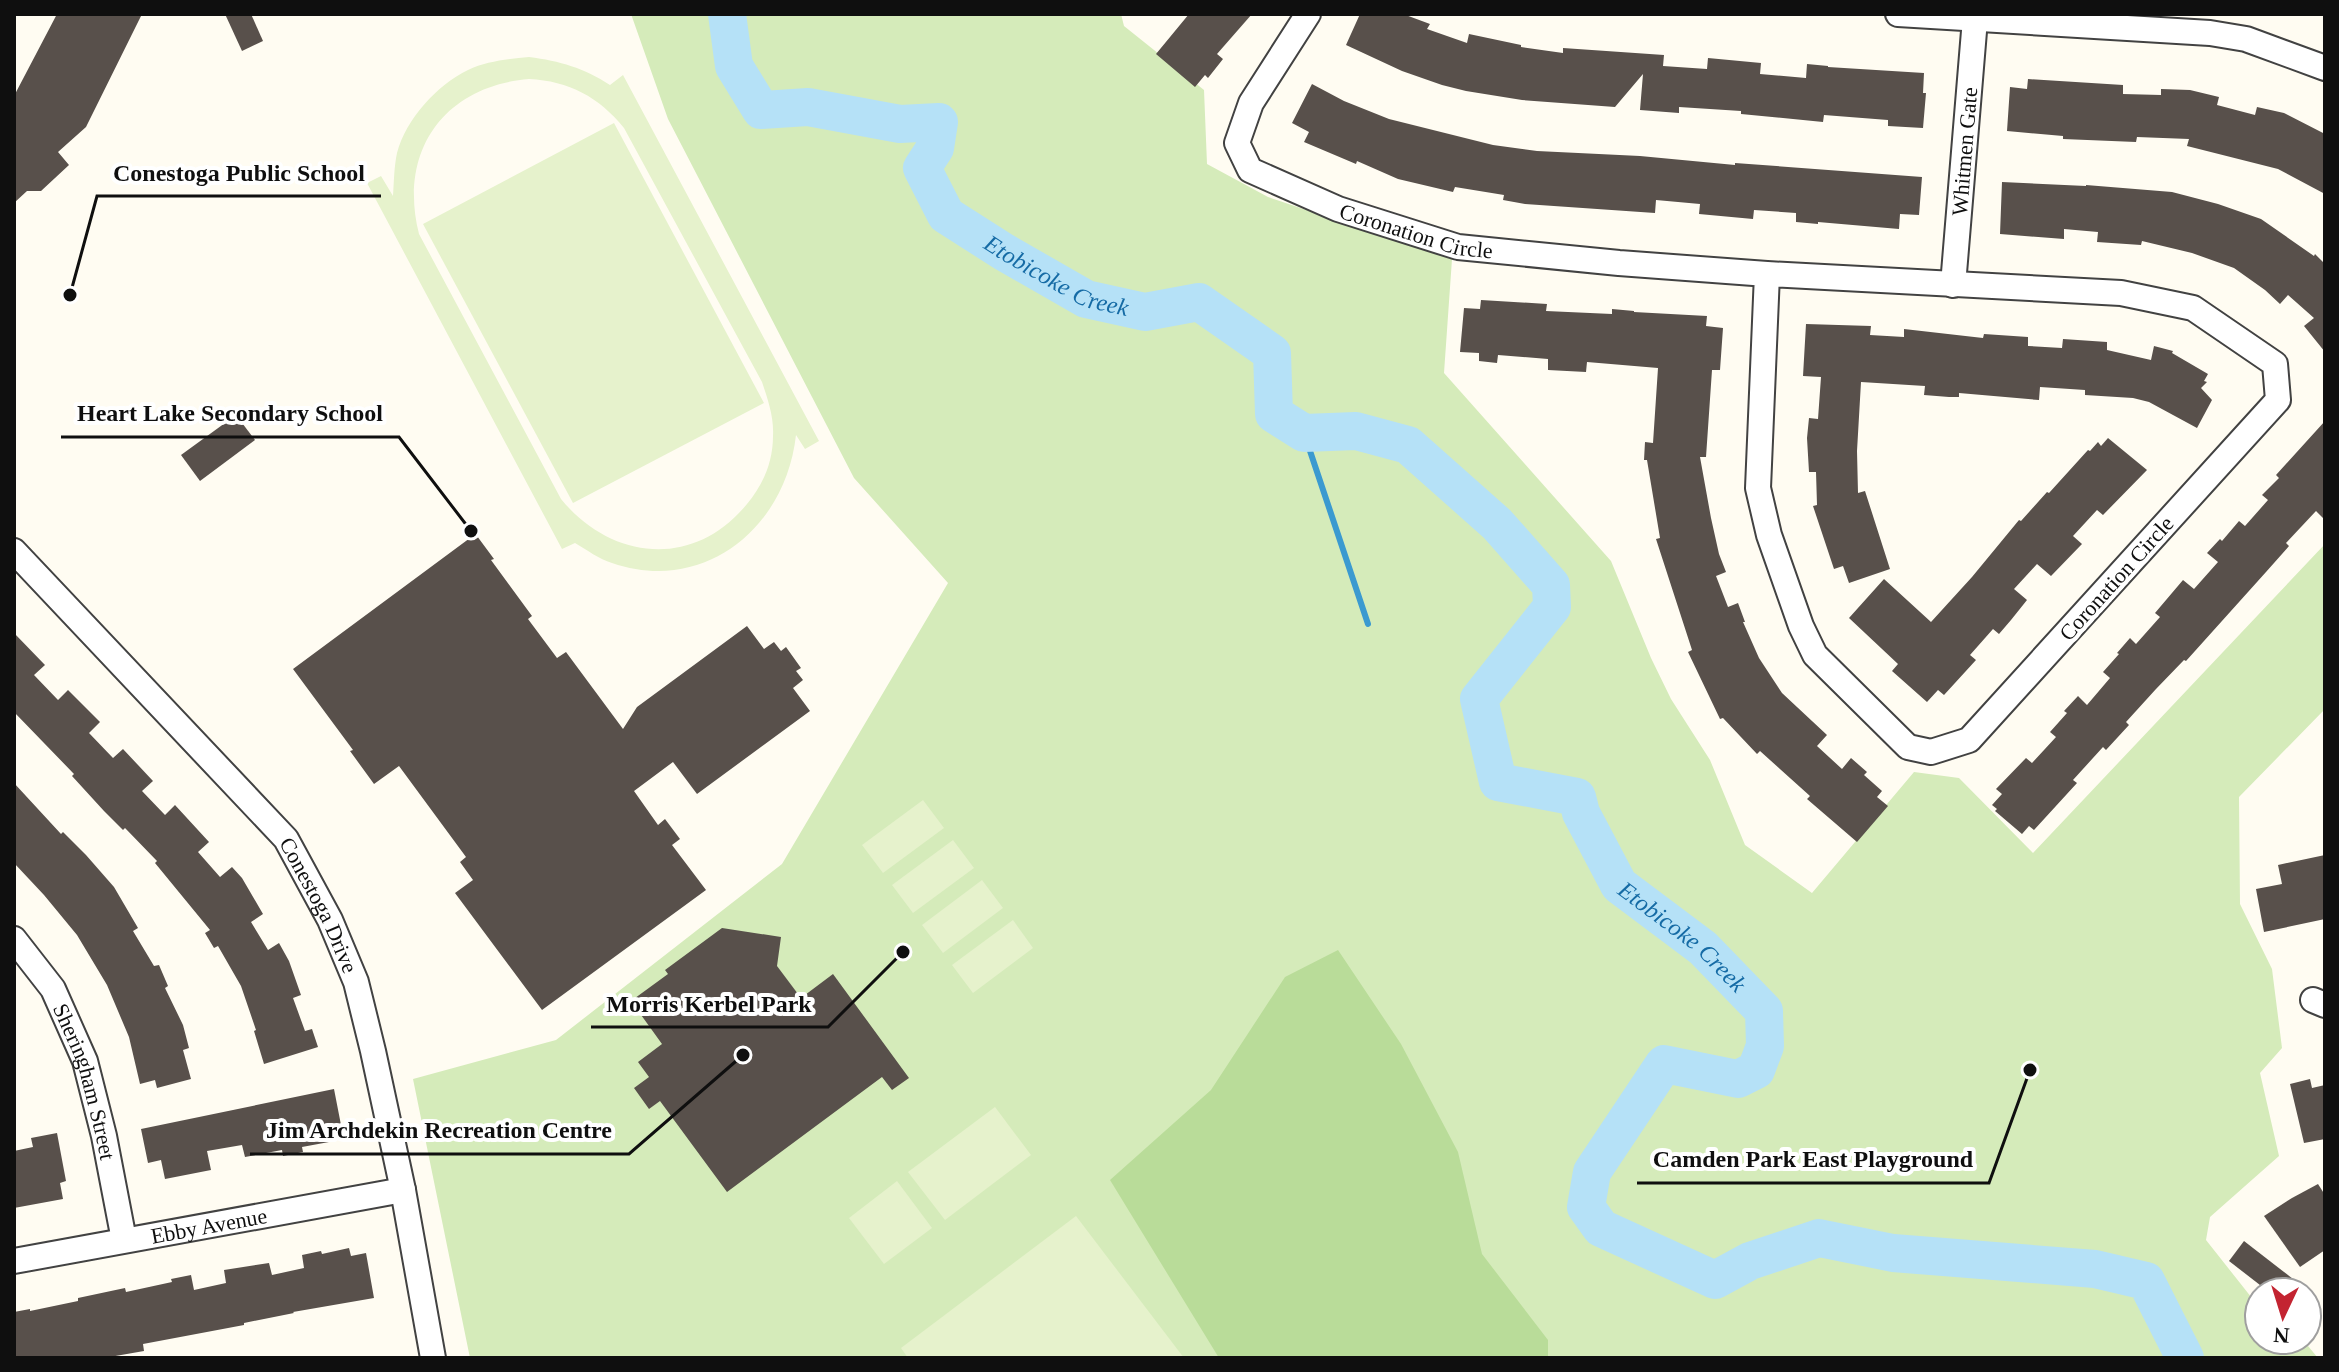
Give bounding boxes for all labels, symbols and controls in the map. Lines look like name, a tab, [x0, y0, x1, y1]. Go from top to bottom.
street label: Whitmen Gate	[1947, 86, 1982, 217]
callout: Conestoga Public School	[97, 148, 381, 196]
text: Conestoga Public School	[113, 160, 365, 186]
street label: Coronation Circle	[1337, 198, 1494, 263]
water label: Etobicoke Creek	[979, 229, 1131, 321]
callout: Heart Lake Secondary School	[61, 389, 399, 437]
text: Heart Lake Secondary School	[77, 400, 383, 426]
street label: Coronation Circle	[2054, 511, 2179, 646]
street label: Conestoga Drive	[274, 833, 363, 977]
water label: Etobicoke Creek	[1612, 876, 1751, 997]
callout: Morris Kerbel Park	[591, 979, 828, 1027]
text: Morris Kerbel Park	[606, 991, 812, 1017]
street label: Sheringham Street	[48, 1000, 120, 1162]
callout: Jim Archdekin Recreation Centre	[250, 1106, 629, 1154]
text: Jim Archdekin Recreation Centre	[266, 1117, 612, 1143]
callout: Camden Park East Playground	[1637, 1135, 1989, 1183]
text: Camden Park East Playground	[1653, 1146, 1974, 1172]
street label: Ebby Avenue	[149, 1203, 269, 1249]
north arrow	[2243, 1276, 2323, 1356]
text: N	[2273, 1322, 2290, 1348]

